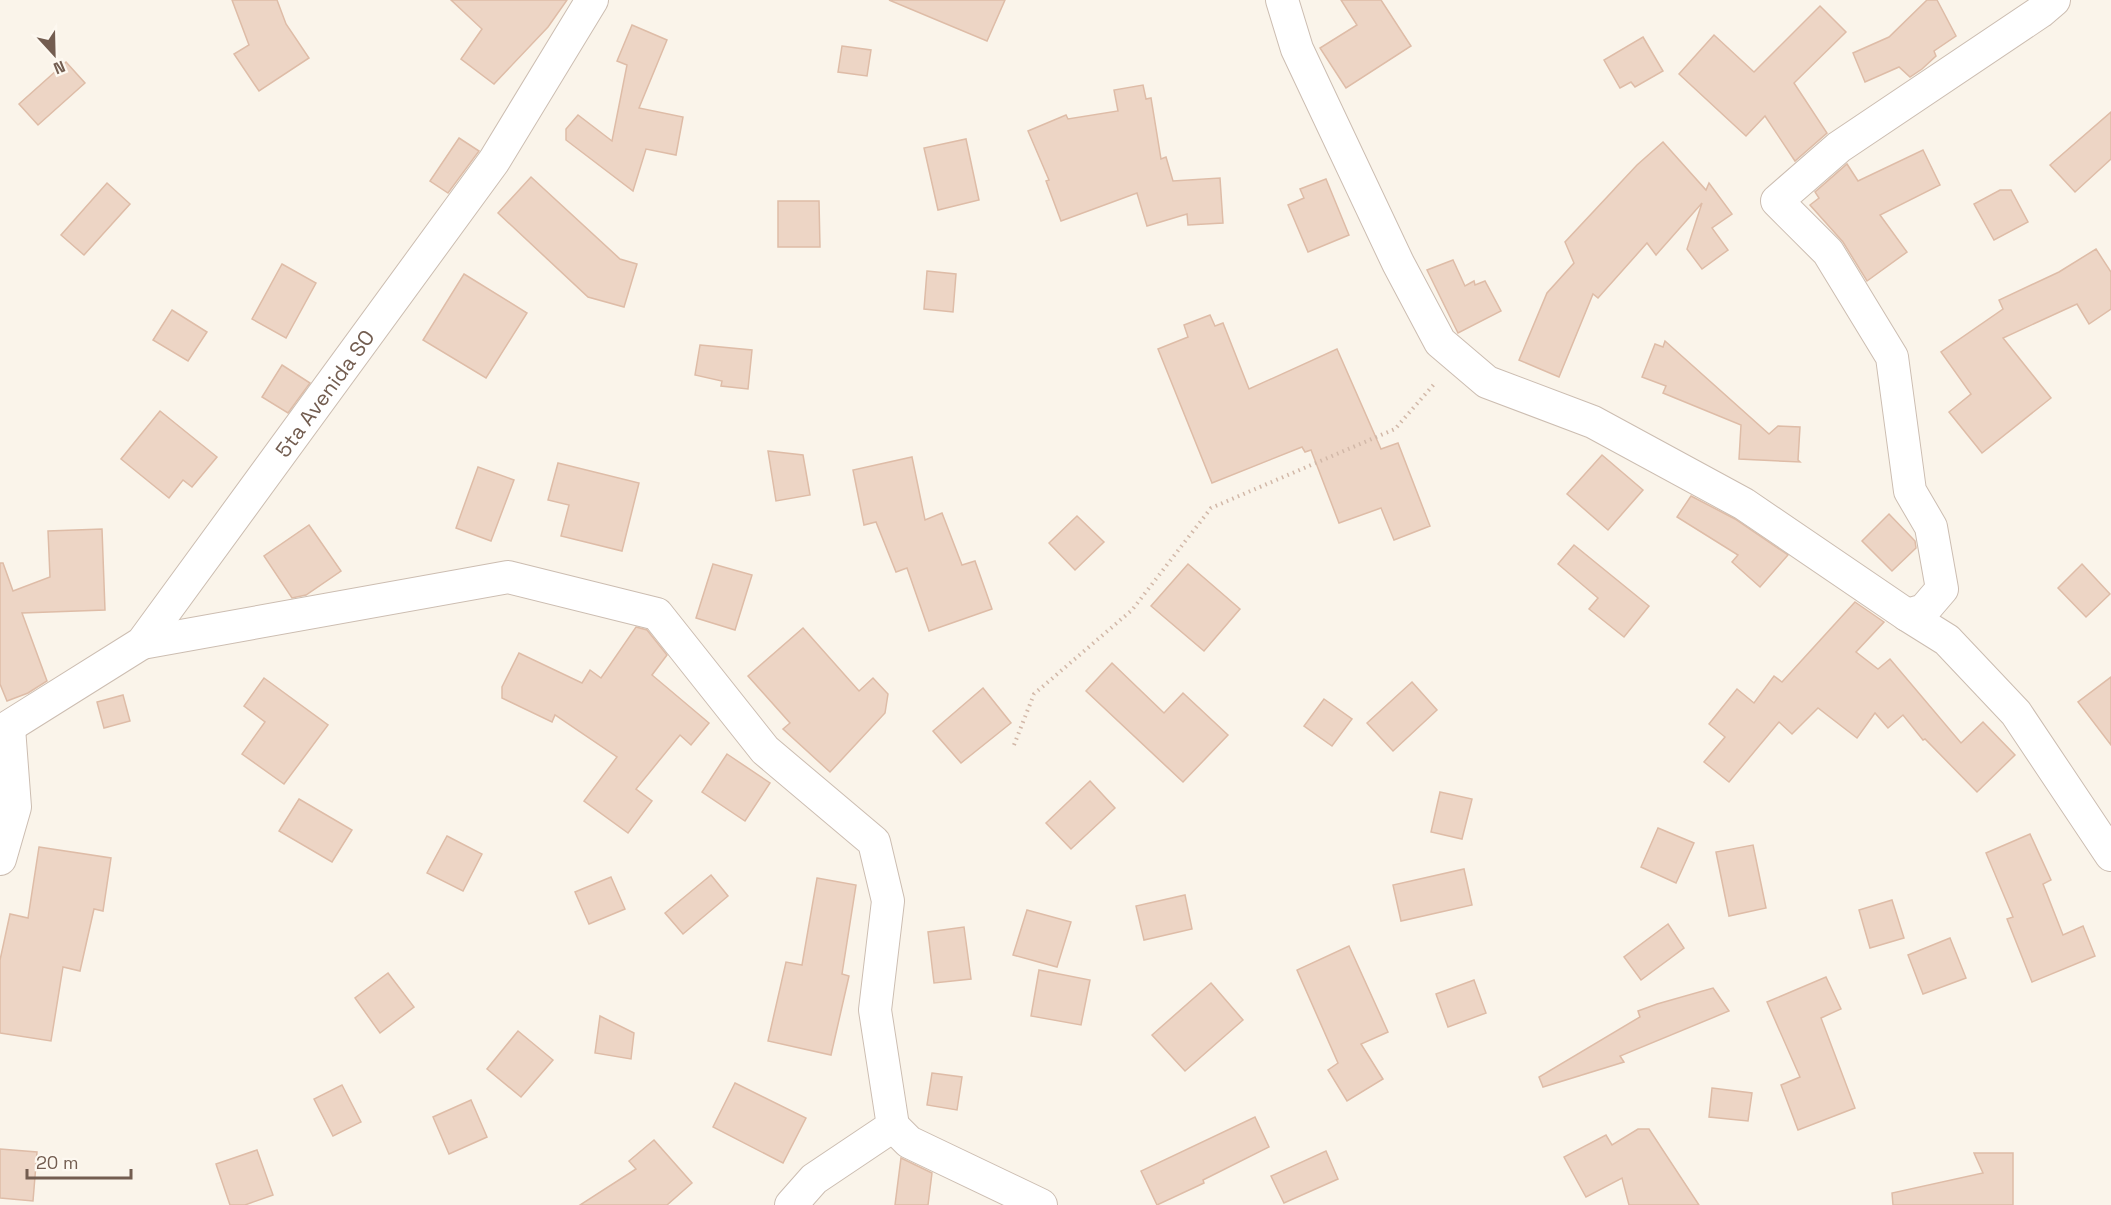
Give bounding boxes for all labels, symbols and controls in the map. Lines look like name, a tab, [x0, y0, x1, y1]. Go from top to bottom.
north arrow	[24, 24, 84, 84]
text: N	[51, 56, 68, 79]
street label: 5ta Avenida SO	[269, 324, 380, 462]
scale bar	[27, 1142, 130, 1180]
text: 20 m	[36, 1151, 79, 1174]

